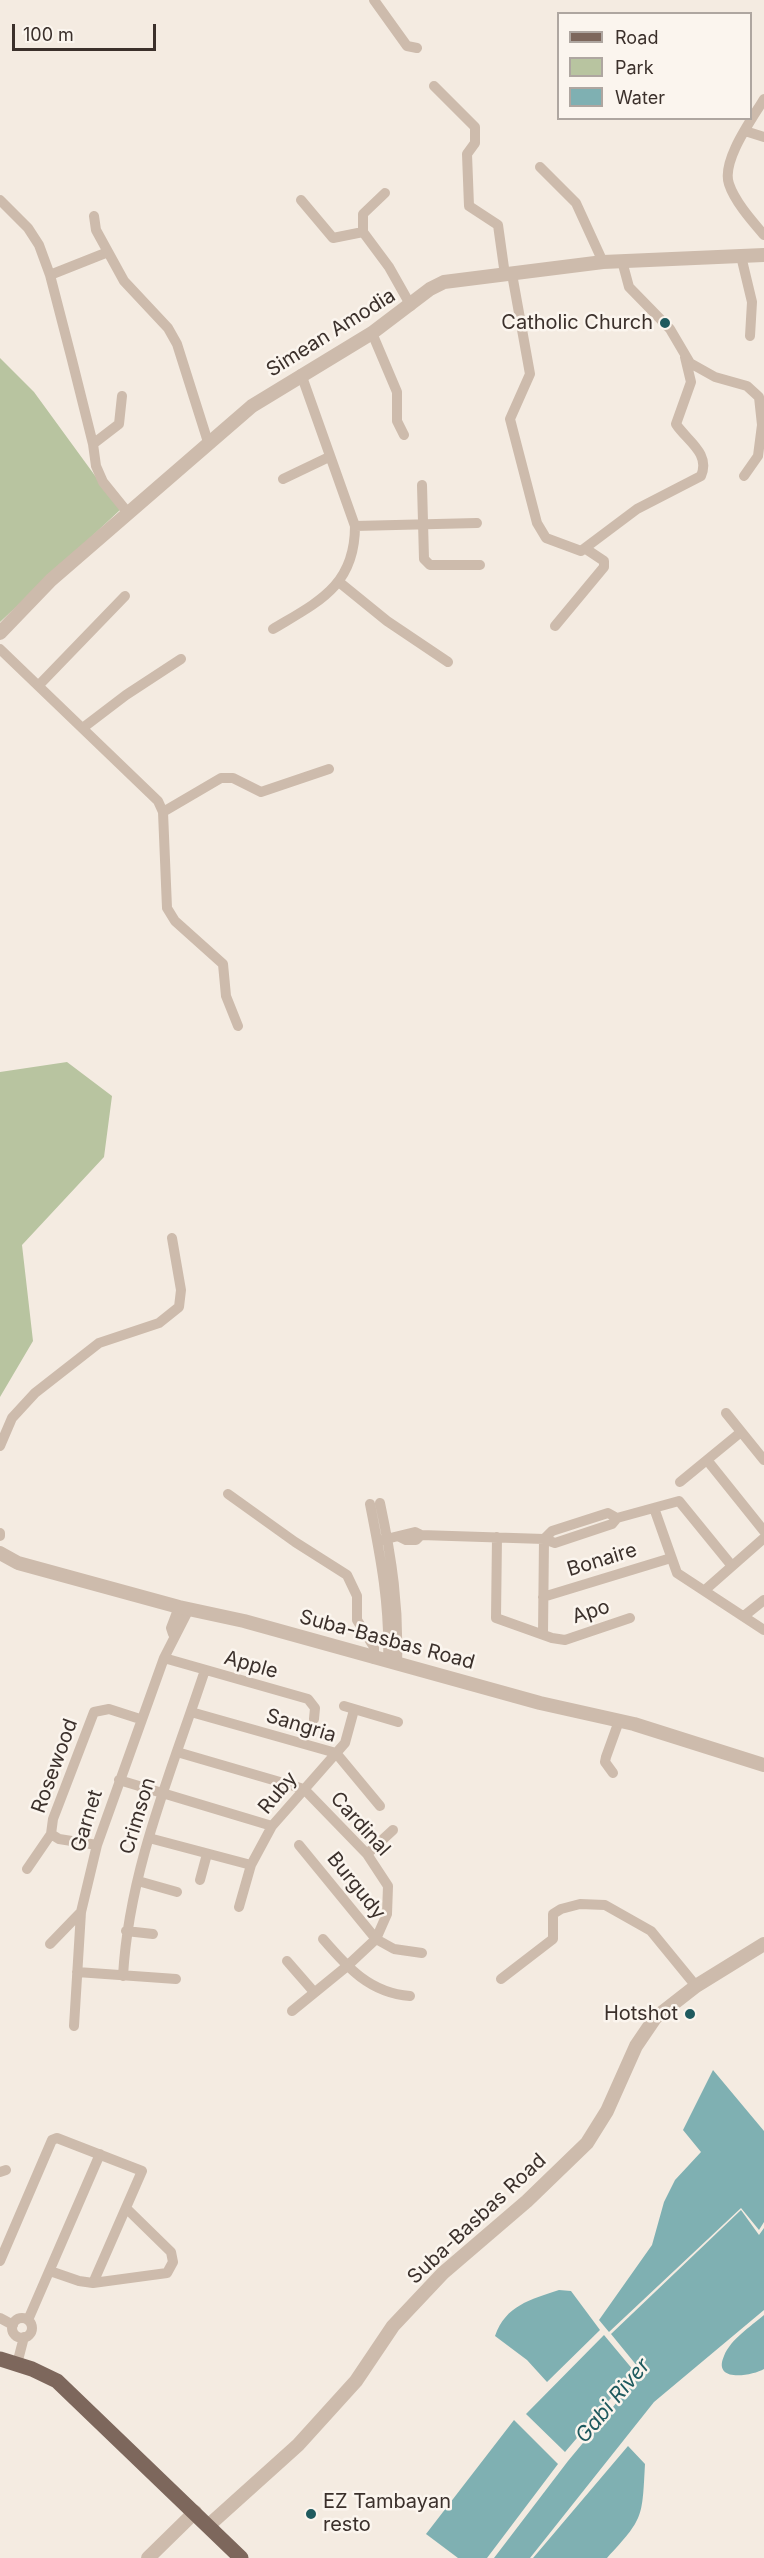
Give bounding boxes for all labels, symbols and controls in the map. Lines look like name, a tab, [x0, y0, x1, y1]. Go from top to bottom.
scale bar	[15, 12, 159, 50]
legend	[557, 12, 752, 120]
text: 100 m	[23, 24, 74, 45]
text: Road	[615, 27, 658, 48]
text: Park	[615, 57, 654, 78]
text: Water	[615, 87, 665, 108]
street label: Simean Amodia	[262, 284, 400, 382]
place label: Catholic Church	[501, 311, 653, 335]
marker: Catholic Church	[658, 316, 672, 330]
street label: Bonaire	[564, 1538, 640, 1582]
street label: Apo	[569, 1595, 613, 1629]
street label: Suba-Basbas Road	[297, 1605, 477, 1675]
street label: Apple	[221, 1646, 281, 1684]
street label: Sangria	[263, 1704, 339, 1748]
street label: Rosewood	[27, 1716, 83, 1816]
street label: Ruby	[253, 1767, 303, 1819]
street label: Crimson	[115, 1775, 161, 1857]
street label: Garnet	[66, 1787, 108, 1855]
street label: Cardinal	[325, 1787, 395, 1861]
street label: Burgudy	[322, 1847, 390, 1925]
place label: Hotshot	[604, 2002, 678, 2026]
marker: Hotshot	[683, 2007, 697, 2021]
street label: Suba-Basbas Road	[403, 2149, 551, 2289]
water label: Gabi River	[570, 2354, 656, 2448]
place label: EZ Tambayan resto	[323, 2490, 451, 2537]
marker: EZ Tambayan resto	[304, 2507, 318, 2521]

